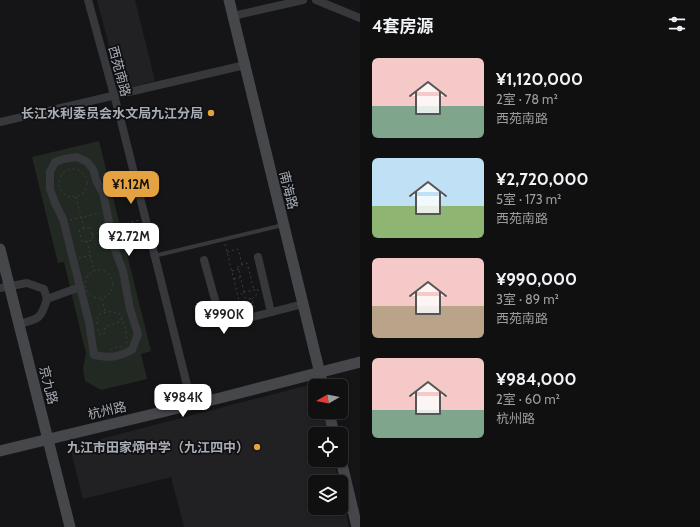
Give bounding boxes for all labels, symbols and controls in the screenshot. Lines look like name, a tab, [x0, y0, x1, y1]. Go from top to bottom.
icon: filters	[666, 13, 688, 35]
text: 4套房源	[372, 16, 434, 36]
street label: 西苑南路	[106, 44, 134, 98]
text: ¥1,120,000	[496, 69, 583, 89]
icon: home	[404, 74, 452, 122]
text: 2室 · 78 m²	[496, 91, 558, 107]
place label: 长江水利委员会水文局九江分局	[21, 105, 203, 121]
marker: 长江水利委员会水文局九江分局	[206, 108, 216, 118]
text: 西苑南路	[496, 110, 548, 126]
street label: 南海路	[277, 169, 301, 211]
text: ¥2,720,000	[496, 169, 588, 189]
pin: ¥1.12M	[98, 171, 164, 205]
icon: home	[404, 174, 452, 222]
text: ¥1.12M	[112, 176, 150, 192]
text: 5室 · 173 m²	[496, 191, 561, 207]
text: 西苑南路	[496, 210, 548, 226]
pin: ¥2.72M	[96, 223, 162, 257]
text: ¥2.72M	[108, 228, 150, 244]
text: ¥990,000	[496, 269, 577, 289]
icon: home	[404, 274, 452, 322]
text: 3室 · 89 m²	[496, 291, 559, 307]
pin: ¥990K	[196, 301, 252, 335]
text: ¥990K	[204, 306, 244, 322]
text: 西苑南路	[496, 310, 548, 326]
street label: 京九路	[37, 364, 61, 406]
text: ¥984,000	[496, 369, 576, 389]
icon: home	[404, 374, 452, 422]
north arrow	[308, 379, 348, 419]
map controls	[308, 379, 348, 515]
pin: ¥984K	[155, 384, 211, 418]
text: ¥984K	[163, 389, 203, 405]
text: 2室 · 60 m²	[496, 391, 560, 407]
street label: 杭州路	[86, 398, 128, 422]
text: 杭州路	[496, 410, 535, 426]
button: locate	[308, 427, 348, 467]
place label: 九江市田家炳中学（九江四中）	[67, 439, 249, 455]
marker: 九江市田家炳中学（九江四中）	[252, 442, 262, 452]
button: layers	[308, 475, 348, 515]

